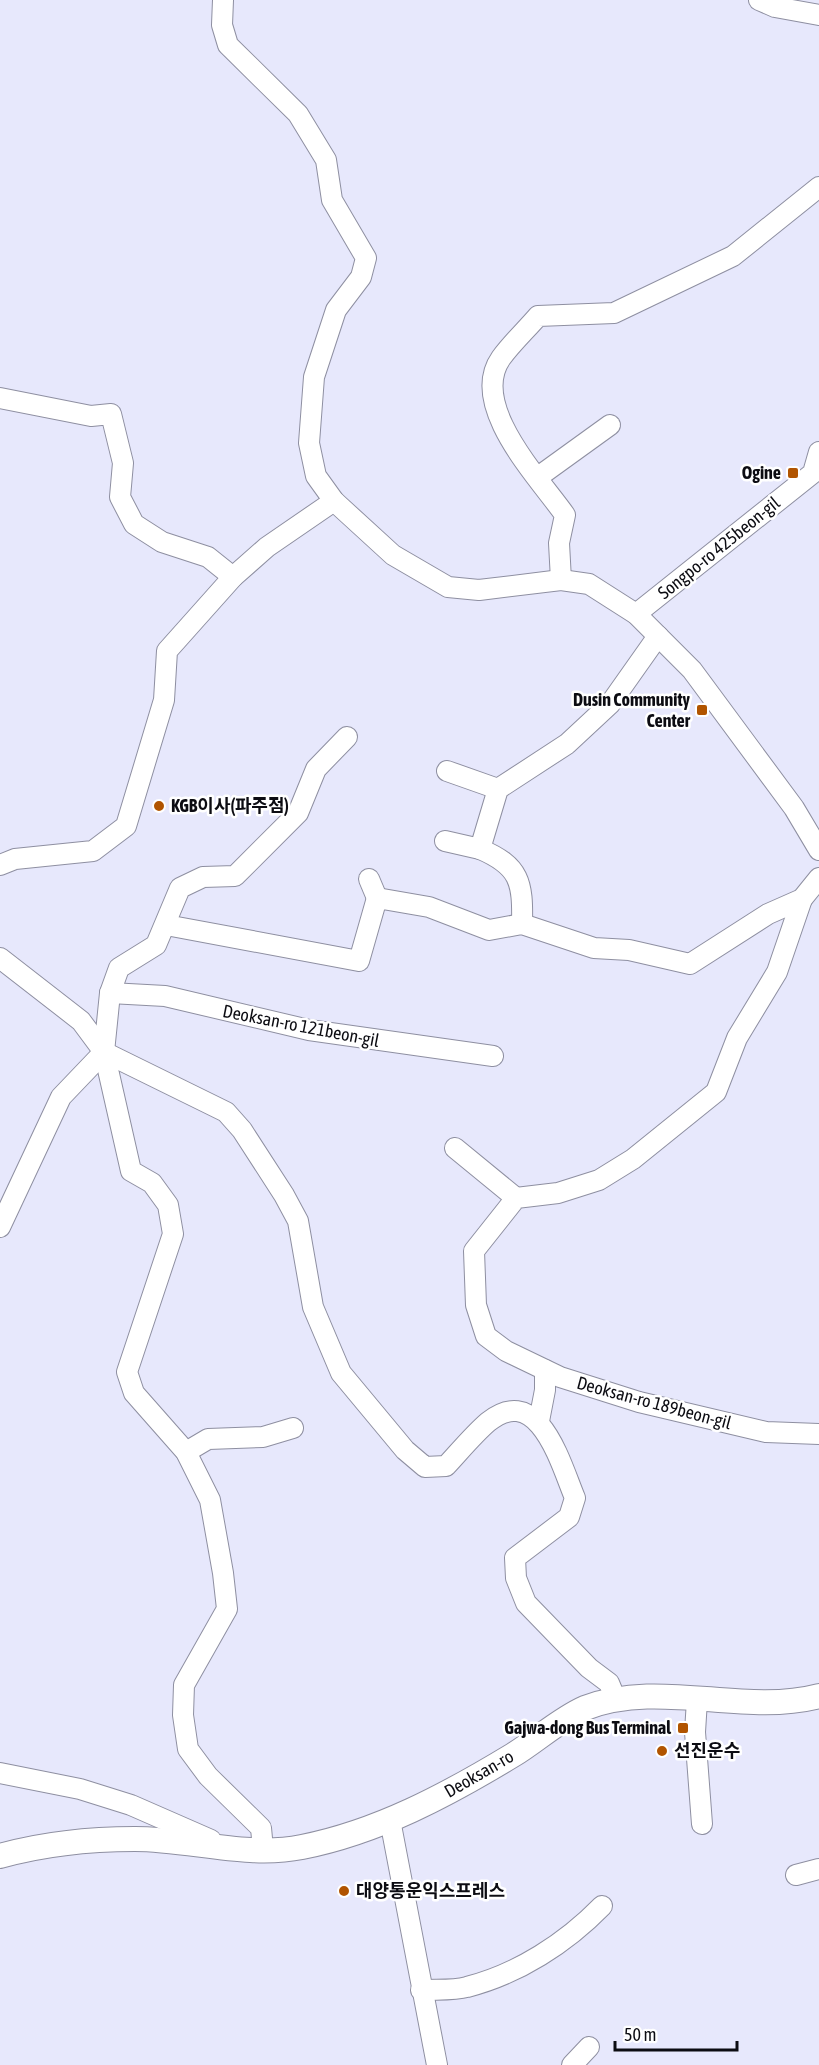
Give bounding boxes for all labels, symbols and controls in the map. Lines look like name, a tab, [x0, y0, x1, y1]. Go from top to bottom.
place label: Ogine	[742, 462, 781, 483]
marker: Ogine	[786, 466, 800, 480]
street label: Songpo-ro 425beon-gil	[654, 492, 784, 603]
place label: Dusin Community Center	[573, 689, 691, 731]
marker: Dusin Community Center	[695, 703, 709, 717]
place label: KGB이사(파주점)	[171, 795, 289, 816]
marker: KGB이사(파주점)	[152, 799, 166, 813]
street label: Deoksan-ro 121beon-gil	[221, 1000, 381, 1051]
street label: Deoksan-ro 189beon-gil	[575, 1372, 734, 1433]
place label: Gajwa-dong Bus Terminal	[504, 1717, 671, 1738]
marker: Gajwa-dong Bus Terminal	[676, 1721, 690, 1735]
place label: 선진운수	[674, 1740, 740, 1761]
marker: 선진운수	[655, 1744, 669, 1758]
street label: Deoksan-ro	[440, 1745, 517, 1802]
place label: 대양통운익스프레스	[356, 1880, 505, 1901]
marker: 대양통운익스프레스	[337, 1884, 351, 1898]
scale bar	[615, 2014, 736, 2052]
text: 50 m	[624, 2024, 656, 2045]

